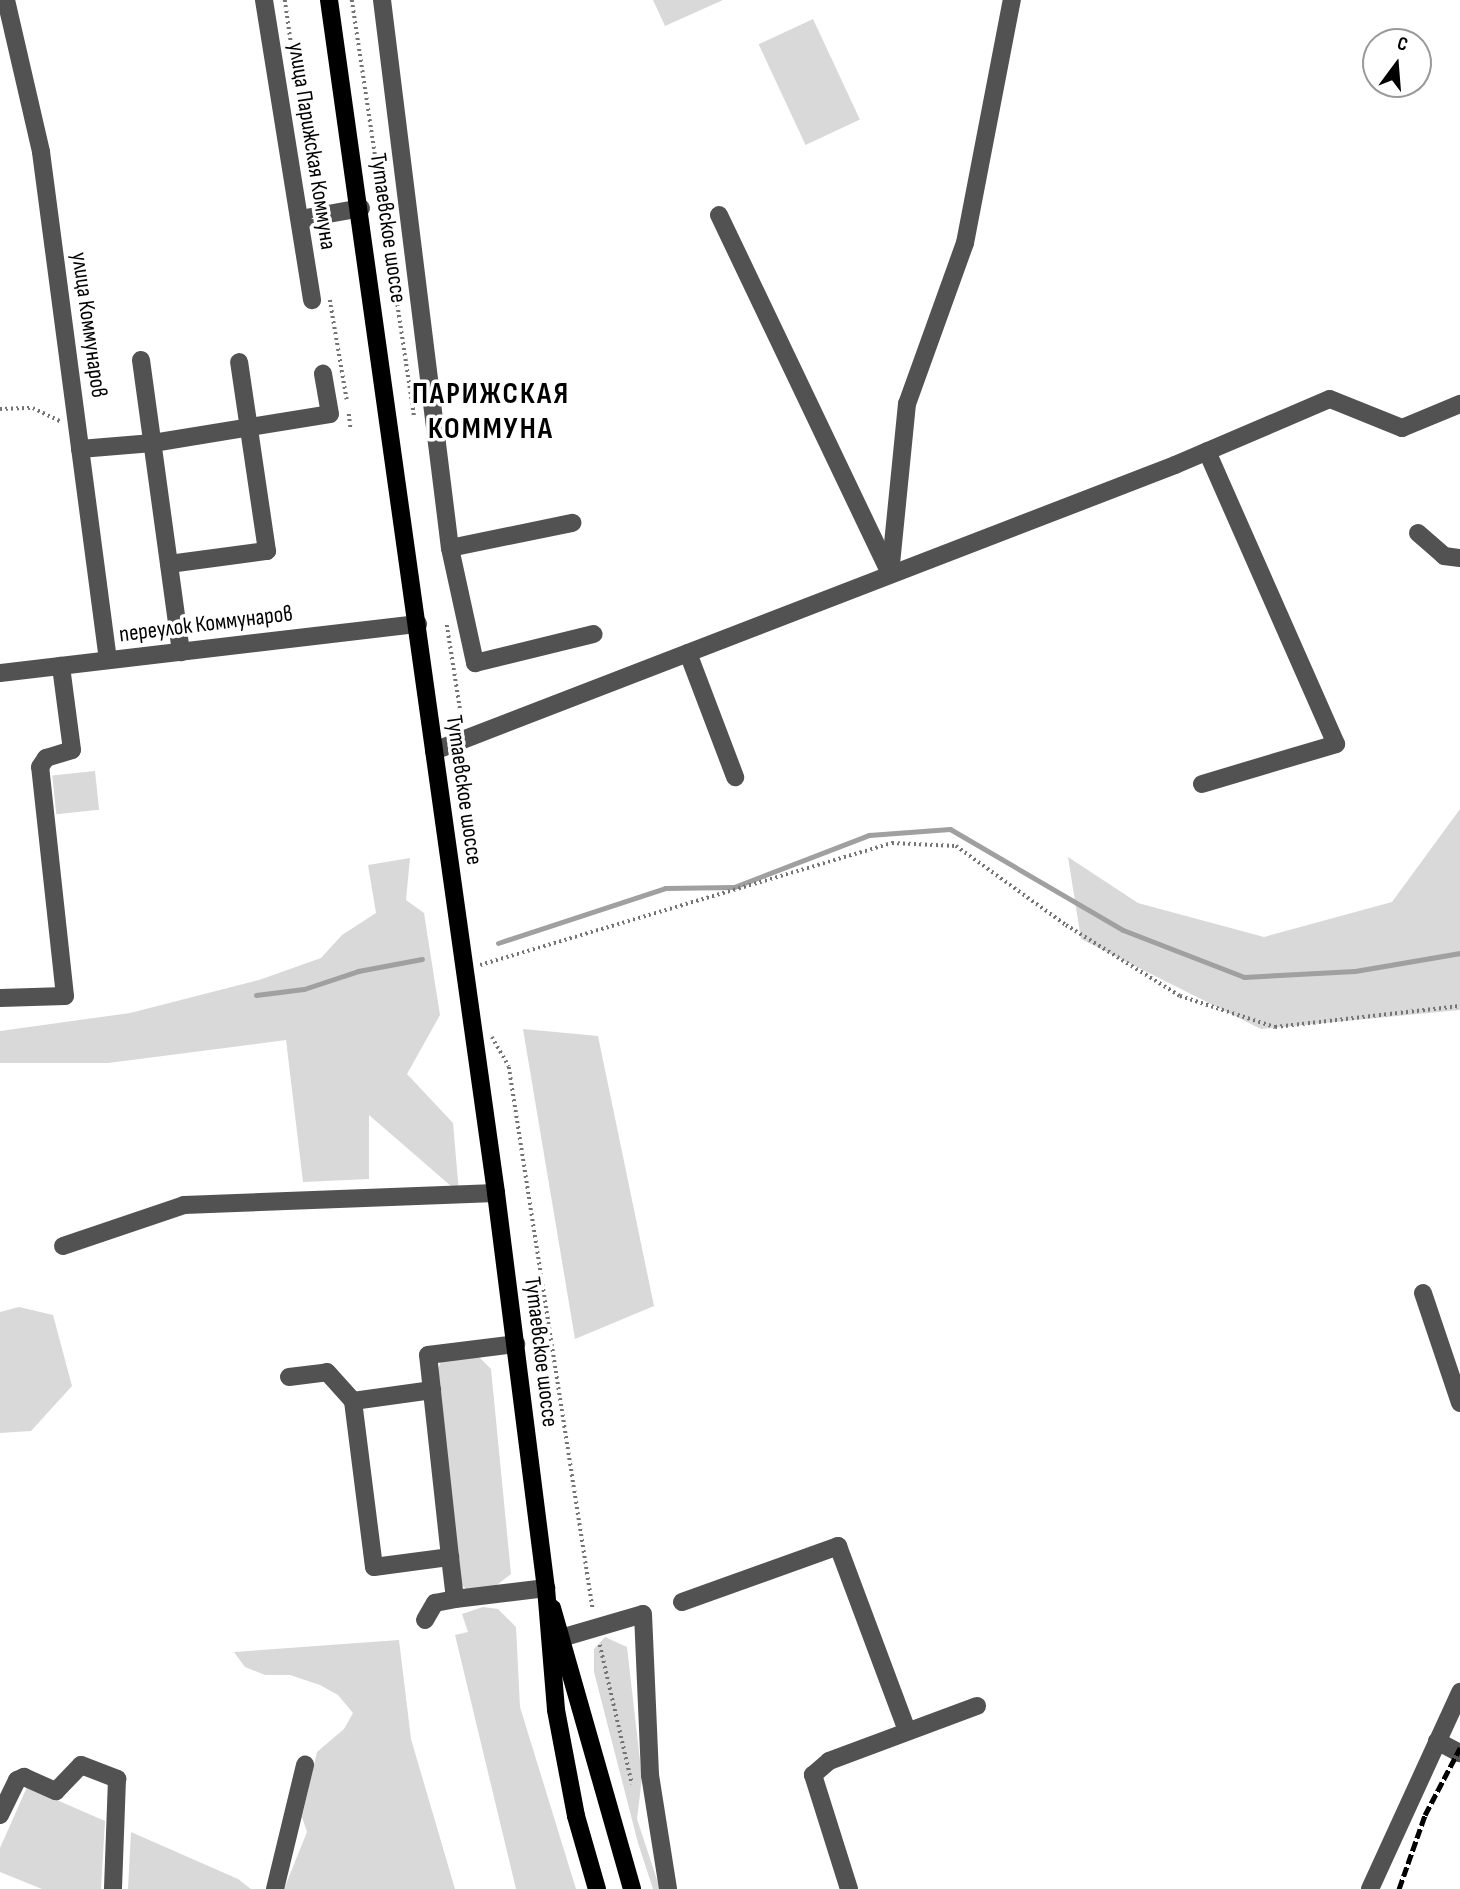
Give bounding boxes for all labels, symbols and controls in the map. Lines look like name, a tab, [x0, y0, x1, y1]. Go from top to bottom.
north arrow	[1362, 28, 1432, 98]
text: С	[1395, 32, 1410, 57]
street label: улица Парижская Коммуна	[282, 40, 342, 252]
street label: Тутаевское шоссе	[364, 151, 412, 305]
street label: улица Коммунаров	[65, 250, 113, 400]
district label: ПАРИЖСКАЯ КОММУНА	[413, 376, 569, 446]
street label: переулок Коммунаров	[118, 600, 294, 648]
street label: Тутаевское шоссе	[440, 713, 488, 867]
street label: Тутаевское шоссе	[518, 1275, 564, 1429]

